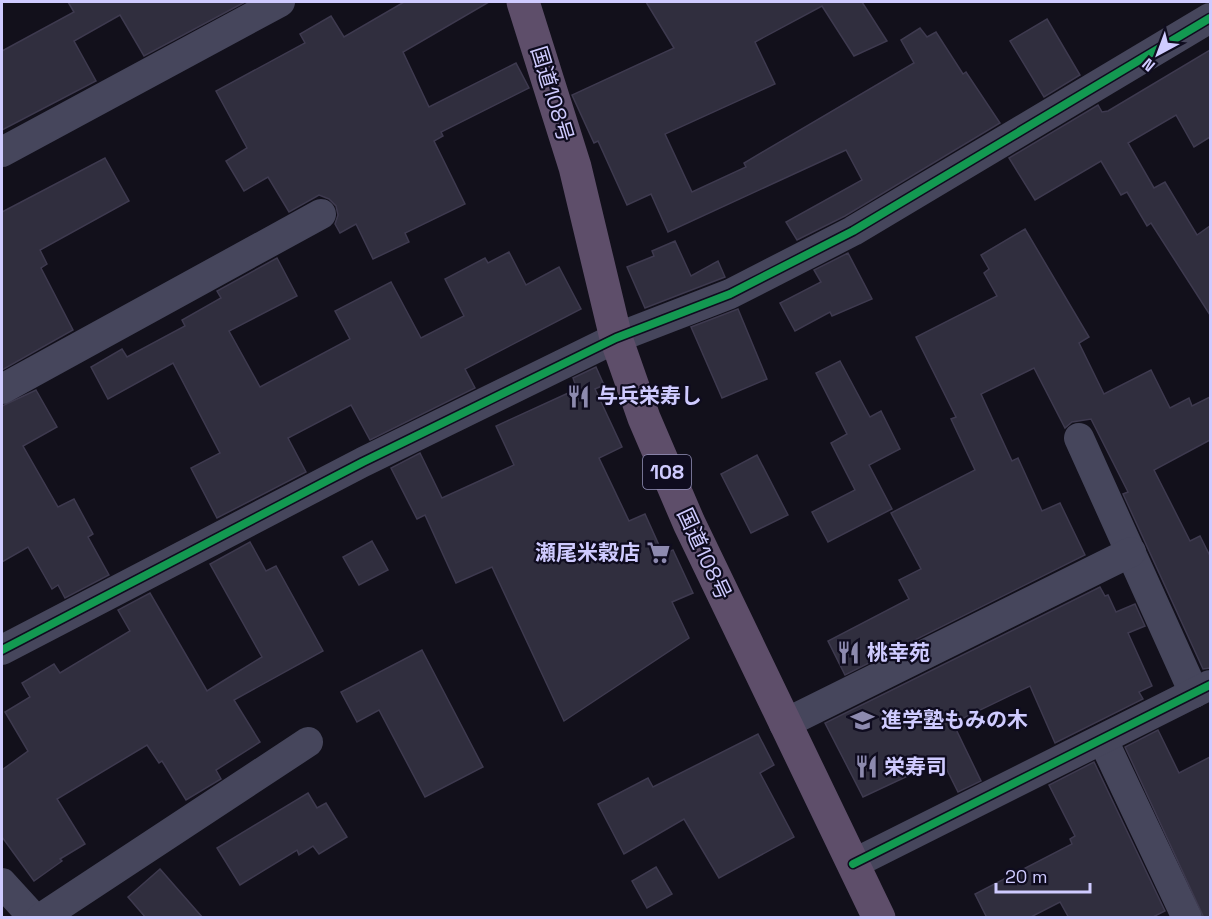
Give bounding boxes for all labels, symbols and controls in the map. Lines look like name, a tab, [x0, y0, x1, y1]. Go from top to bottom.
north arrow	[1128, 24, 1188, 84]
street label: 国道108号	[525, 43, 580, 145]
text: N	[1138, 53, 1159, 76]
place label: 与兵栄寿し	[597, 382, 702, 409]
restaurant icon: 与兵栄寿し	[566, 383, 592, 409]
road number: 108	[643, 455, 691, 489]
street label: 国道108号	[671, 504, 737, 604]
place label: 瀬尾米穀店	[535, 539, 640, 566]
supermarket icon: 瀬尾米穀店	[645, 540, 671, 566]
place label: 桃幸苑	[867, 639, 930, 666]
restaurant icon: 桃幸苑	[836, 640, 862, 666]
place label: 進学塾もみの木	[881, 706, 1028, 733]
school or university icon: 進学塾もみの木	[850, 707, 876, 733]
place label: 栄寿司	[884, 753, 947, 780]
restaurant icon: 栄寿司	[853, 754, 879, 780]
scale bar	[996, 856, 1090, 894]
text: 20 m	[1005, 865, 1048, 888]

